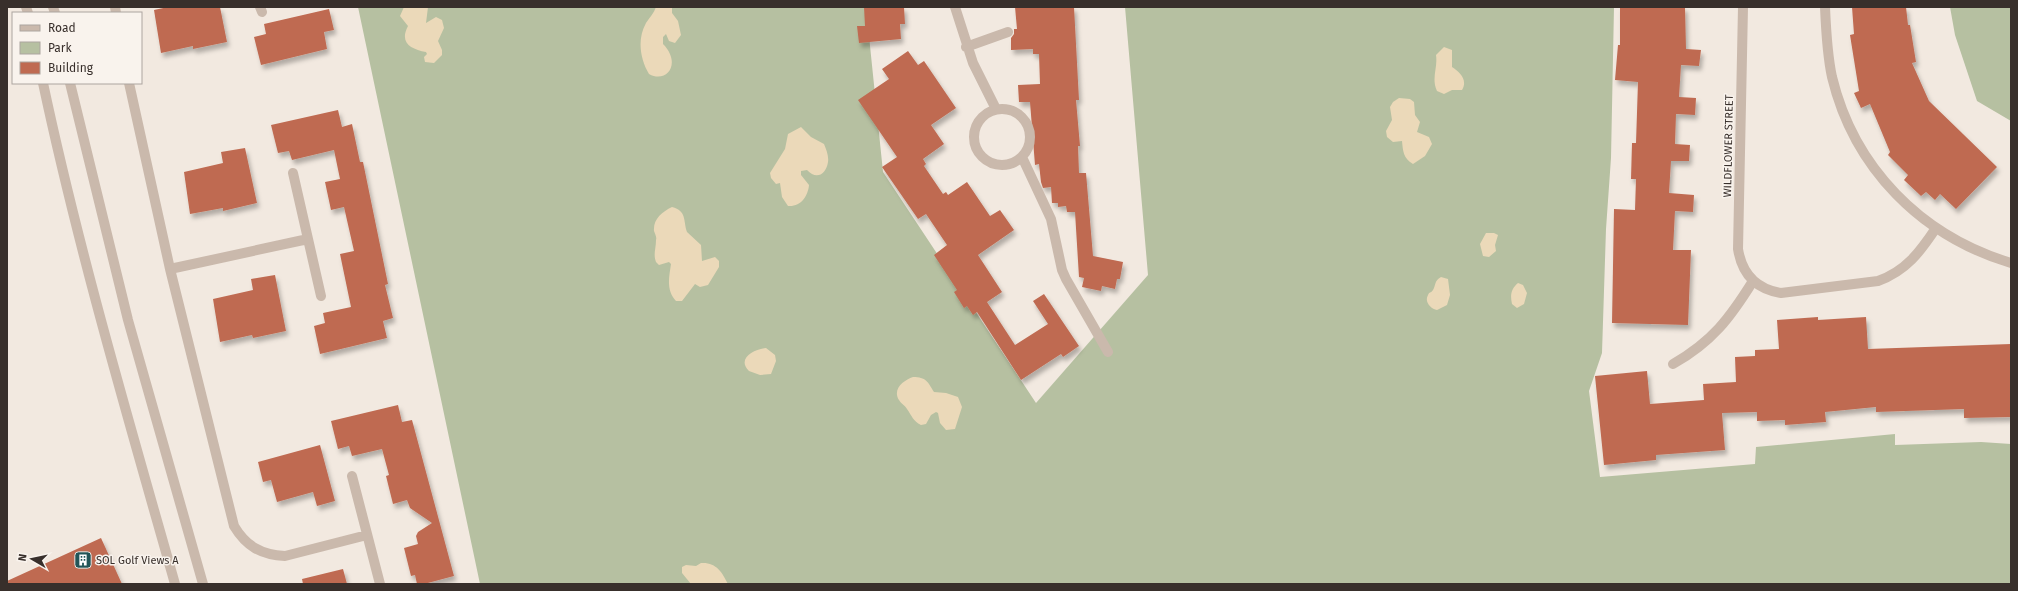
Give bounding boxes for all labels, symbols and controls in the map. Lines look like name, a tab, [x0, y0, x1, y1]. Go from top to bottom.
legend	[12, 12, 142, 84]
text: Road	[48, 21, 76, 35]
text: Park	[48, 41, 72, 55]
text: Building	[48, 61, 94, 75]
street label: WILDFLOWER STREET	[1721, 94, 1736, 198]
north arrow	[12, 539, 52, 579]
building icon: SOL Golf Views A	[73, 550, 93, 570]
text: N	[16, 553, 30, 562]
place label: SOL Golf Views A	[96, 554, 179, 567]

